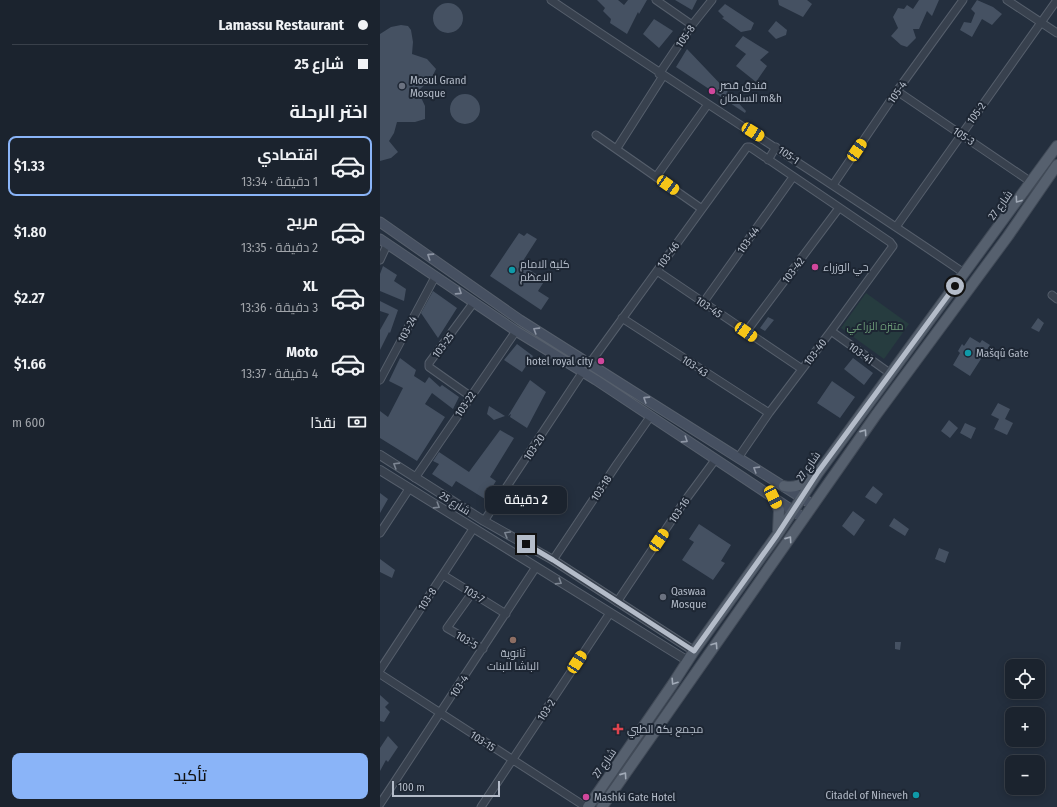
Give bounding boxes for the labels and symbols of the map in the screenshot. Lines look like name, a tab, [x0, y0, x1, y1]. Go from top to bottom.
street label: 105-8	[673, 22, 698, 50]
place label: Mosul Grand Mosque	[410, 74, 466, 100]
street label: 105-4	[885, 78, 910, 106]
place label: فندق قصر السلطان m&h	[719, 79, 782, 105]
marker: Mosul Grand Mosque	[397, 81, 407, 91]
marker: فندق قصر السلطان m&h	[707, 86, 717, 96]
street label: 105-2	[964, 100, 989, 127]
car	[740, 121, 766, 143]
street label: 105-3	[950, 124, 977, 148]
car	[845, 137, 869, 163]
street label: 105-1	[776, 144, 802, 167]
car	[655, 173, 681, 197]
street label: شارع 27	[985, 188, 1016, 223]
one-way arrow	[1016, 196, 1023, 203]
street label: 103-44	[735, 224, 763, 256]
street label: 103-46	[654, 239, 683, 271]
one-way arrow	[427, 254, 434, 261]
street label: 103-42	[780, 255, 807, 286]
place label: كلية الامام الاعظم	[520, 258, 570, 285]
place label: حي الوزراء	[823, 261, 869, 276]
marker: حي الوزراء	[810, 262, 820, 272]
marker: كلية الامام الاعظم	[507, 265, 517, 275]
route start	[946, 277, 964, 295]
one-way arrow	[455, 288, 462, 295]
street label: 103-45	[693, 294, 724, 321]
street label: 103-24	[395, 313, 420, 345]
car	[733, 320, 759, 344]
park label: متنزه الزراعي	[846, 320, 904, 335]
one-way arrow	[534, 328, 541, 335]
street label: 103-25	[430, 330, 457, 360]
street label: 103-40	[801, 336, 830, 368]
street label: 103-41	[846, 340, 876, 367]
place label: Mašqû Gate	[976, 347, 1029, 360]
marker: Mašqû Gate	[963, 348, 973, 358]
street label: 103-43	[679, 353, 710, 380]
place label: hotel royal city	[526, 355, 593, 368]
marker: hotel royal city	[596, 356, 606, 366]
street label: 103-22	[452, 389, 479, 420]
one-way arrow	[643, 397, 650, 404]
one-way arrow	[859, 430, 866, 437]
street label: 103-20	[521, 431, 548, 463]
one-way arrow	[681, 435, 688, 443]
street label: شارع 27	[794, 449, 824, 484]
one-way arrow	[393, 463, 400, 470]
one-way arrow	[753, 467, 760, 474]
street label: 103-18	[588, 473, 615, 504]
car	[762, 484, 784, 510]
callout: 2 دقيقة	[485, 486, 567, 514]
street label: شارع 25	[436, 489, 473, 519]
street label: 103-16	[666, 495, 693, 525]
one-way arrow	[433, 501, 440, 509]
car	[647, 527, 671, 553]
one-way arrow	[503, 531, 511, 538]
route end	[517, 535, 535, 553]
one-way arrow	[784, 536, 791, 543]
one-way arrow	[555, 577, 562, 584]
street label: 103-7	[461, 583, 487, 606]
street label: 103-8	[415, 585, 440, 613]
place label: Qaswaa Mosque	[671, 585, 706, 611]
marker: Qaswaa Mosque	[658, 592, 668, 602]
street label: 103-5	[453, 629, 480, 652]
marker: ثانوية الباشا للبنات	[508, 635, 518, 645]
one-way arrow	[710, 643, 717, 650]
place label: ثانوية الباشا للبنات	[487, 647, 539, 673]
car	[565, 649, 589, 675]
street label: 103-4	[447, 672, 472, 700]
one-way arrow	[671, 678, 679, 685]
street label: 103-2	[535, 697, 558, 724]
marker: مجمع بكة الطبي	[612, 723, 624, 735]
place label: مجمع بكة الطبي	[627, 723, 703, 738]
street label: 103-15	[468, 728, 498, 754]
street label: شارع 27	[590, 746, 620, 781]
one-way arrow	[619, 772, 627, 779]
scale bar	[392, 779, 500, 798]
place label: Citadel of Nineveh	[825, 789, 908, 802]
marker: Citadel of Nineveh	[911, 790, 921, 800]
place label: Mashki Gate Hotel	[594, 791, 676, 804]
marker: Mashki Gate Hotel	[581, 792, 591, 802]

